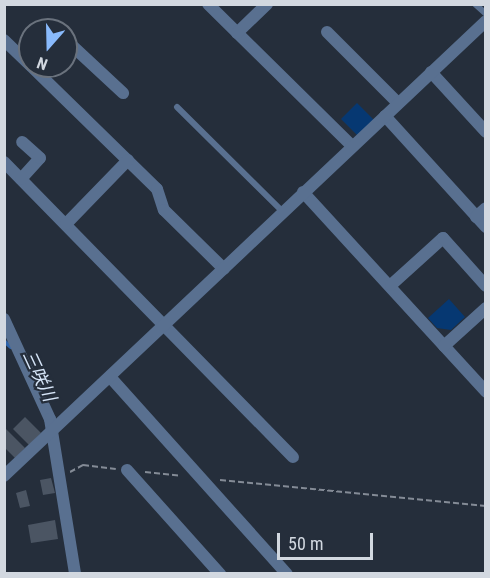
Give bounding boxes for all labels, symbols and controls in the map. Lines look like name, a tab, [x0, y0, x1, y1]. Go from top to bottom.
north arrow	[18, 18, 78, 78]
text: N	[35, 53, 50, 74]
water label: 三咲川	[18, 347, 60, 405]
scale bar	[280, 521, 376, 559]
text: 50 m	[288, 533, 323, 554]

